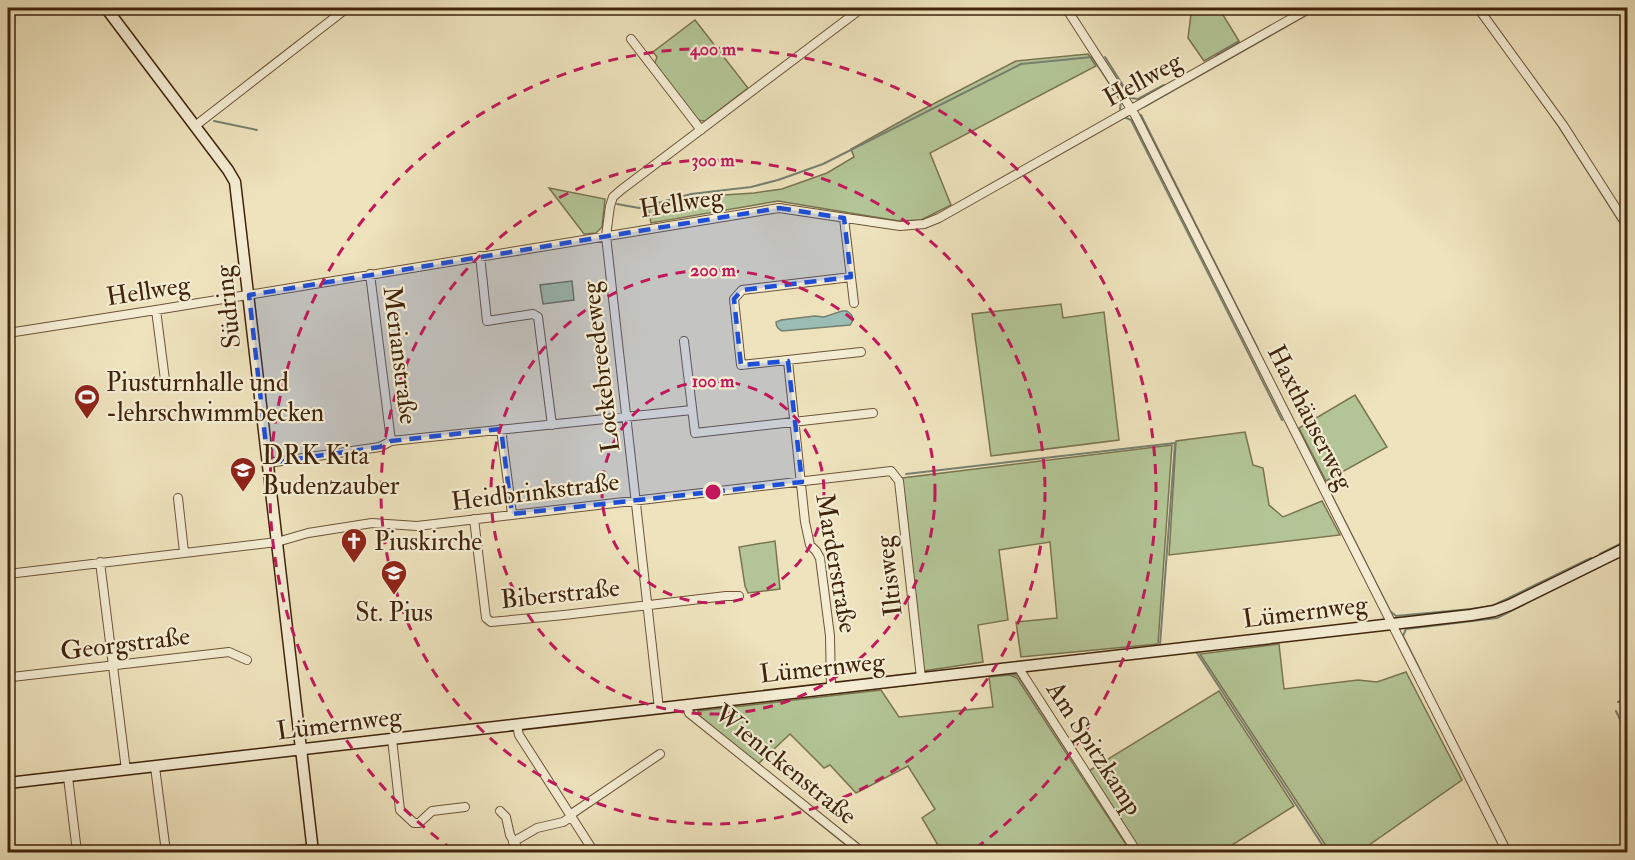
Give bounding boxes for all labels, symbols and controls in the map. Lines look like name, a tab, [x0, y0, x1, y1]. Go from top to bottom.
text: 400 m	[689, 38, 737, 61]
street label: Hellweg	[1098, 45, 1188, 114]
text: 300 m	[691, 149, 736, 172]
street label: Hellweg	[637, 180, 727, 225]
text: 200 m	[690, 259, 737, 282]
street label: Südring	[208, 263, 248, 350]
street label: Hellweg	[104, 268, 194, 313]
street label: Lockebreedeweg	[574, 278, 627, 454]
street label: Merianstraße	[376, 284, 424, 426]
street label: Haxthäuserweg	[1260, 339, 1361, 497]
place label: Piusturnhalle und -lehrschwimmbecken	[106, 367, 324, 429]
text: 100 m	[692, 370, 735, 393]
sports icon: Piusturnhalle und -lehrschwimmbecken	[72, 382, 102, 420]
place label: DRK Kita Budenzauber	[262, 440, 400, 502]
school or university icon: DRK Kita Budenzauber	[228, 455, 258, 493]
street label: Heidbrinkstraße	[449, 466, 621, 518]
centre of rings	[703, 482, 723, 502]
street label: Marderstraße	[808, 491, 864, 636]
church icon: Piuskirche	[339, 526, 369, 564]
place label: Piuskirche	[374, 526, 482, 558]
street label: Iltisweg	[868, 533, 910, 618]
school or university icon: St. Pius	[379, 558, 409, 596]
street label: Biberstraße	[499, 572, 621, 616]
street label: Lümernweg	[1241, 588, 1371, 636]
place label: St. Pius	[355, 597, 433, 629]
street label: Georgstraße	[59, 620, 192, 668]
street label: Lümernweg	[758, 645, 887, 690]
street label: Am Spitzkamp	[1038, 675, 1149, 822]
street label: Wienickenstraße	[707, 697, 863, 832]
street label: Lümernweg	[275, 700, 405, 748]

